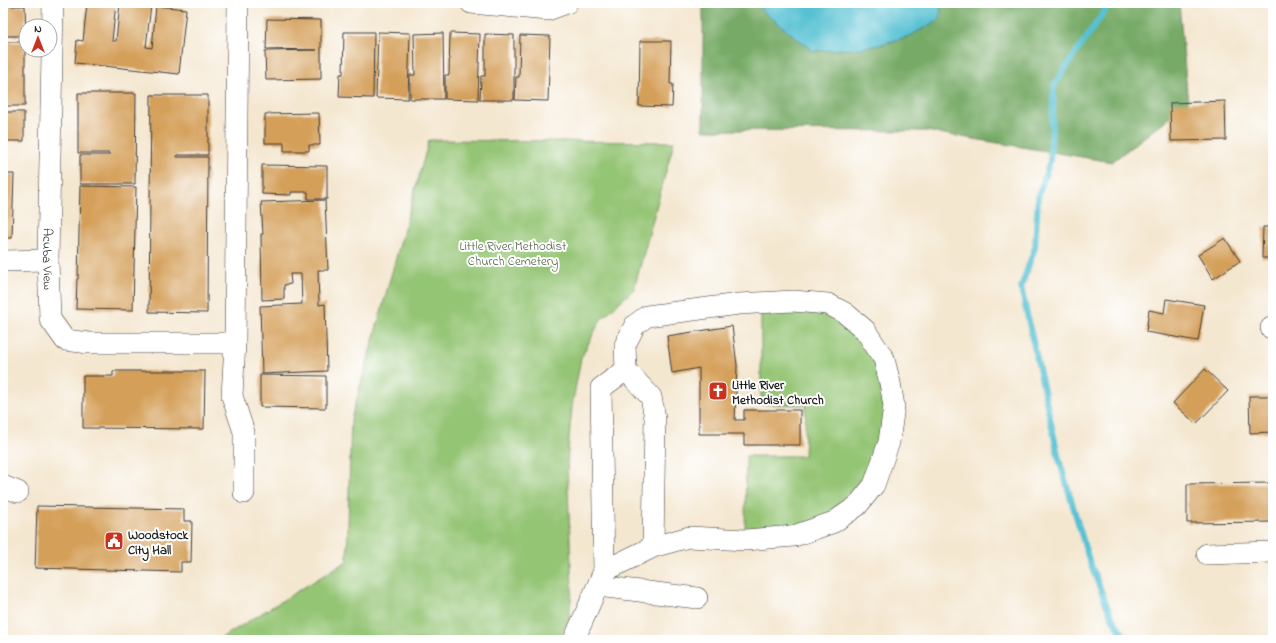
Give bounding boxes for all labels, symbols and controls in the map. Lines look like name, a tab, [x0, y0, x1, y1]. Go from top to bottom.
north arrow	[18, 18, 58, 58]
text: N	[34, 21, 42, 37]
street label: Acuba View	[37, 228, 57, 291]
park label: Little River Methodist Church Cemetery	[460, 237, 567, 272]
place label: Little River Methodist Church	[732, 376, 824, 410]
church icon: Little River Methodist Church	[707, 380, 729, 402]
place label: Woodstock City Hall	[128, 526, 188, 562]
public building icon: Woodstock City Hall	[103, 530, 125, 552]

